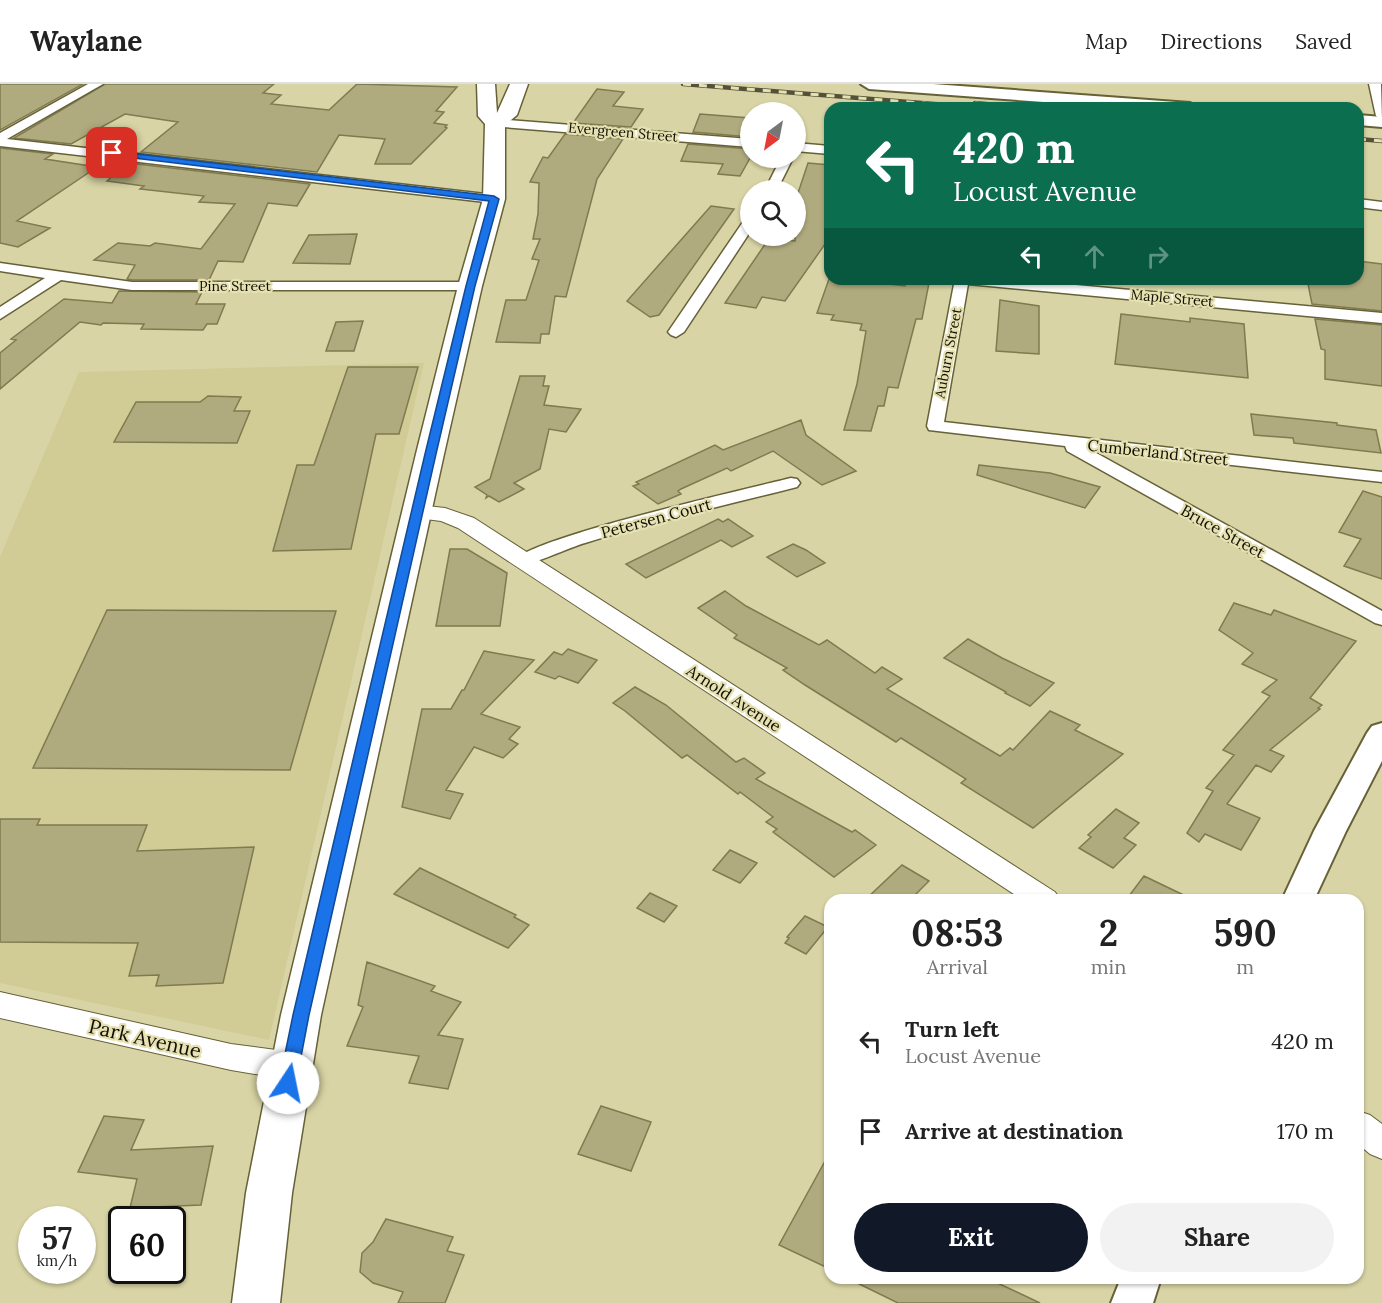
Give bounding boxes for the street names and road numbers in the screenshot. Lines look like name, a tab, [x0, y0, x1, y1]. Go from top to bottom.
street label: Evergreen Street	[568, 118, 679, 146]
street label: Pine Street	[199, 277, 272, 295]
street label: Maple Street	[1130, 285, 1215, 311]
street label: Auburn Street	[930, 306, 966, 401]
street label: Cumberland Street	[1087, 435, 1230, 469]
street label: Petersen Court	[599, 493, 714, 542]
street label: Bruce Street	[1177, 500, 1269, 563]
street label: Arnold Avenue	[682, 660, 785, 736]
street label: Park Avenue	[86, 1013, 204, 1063]

